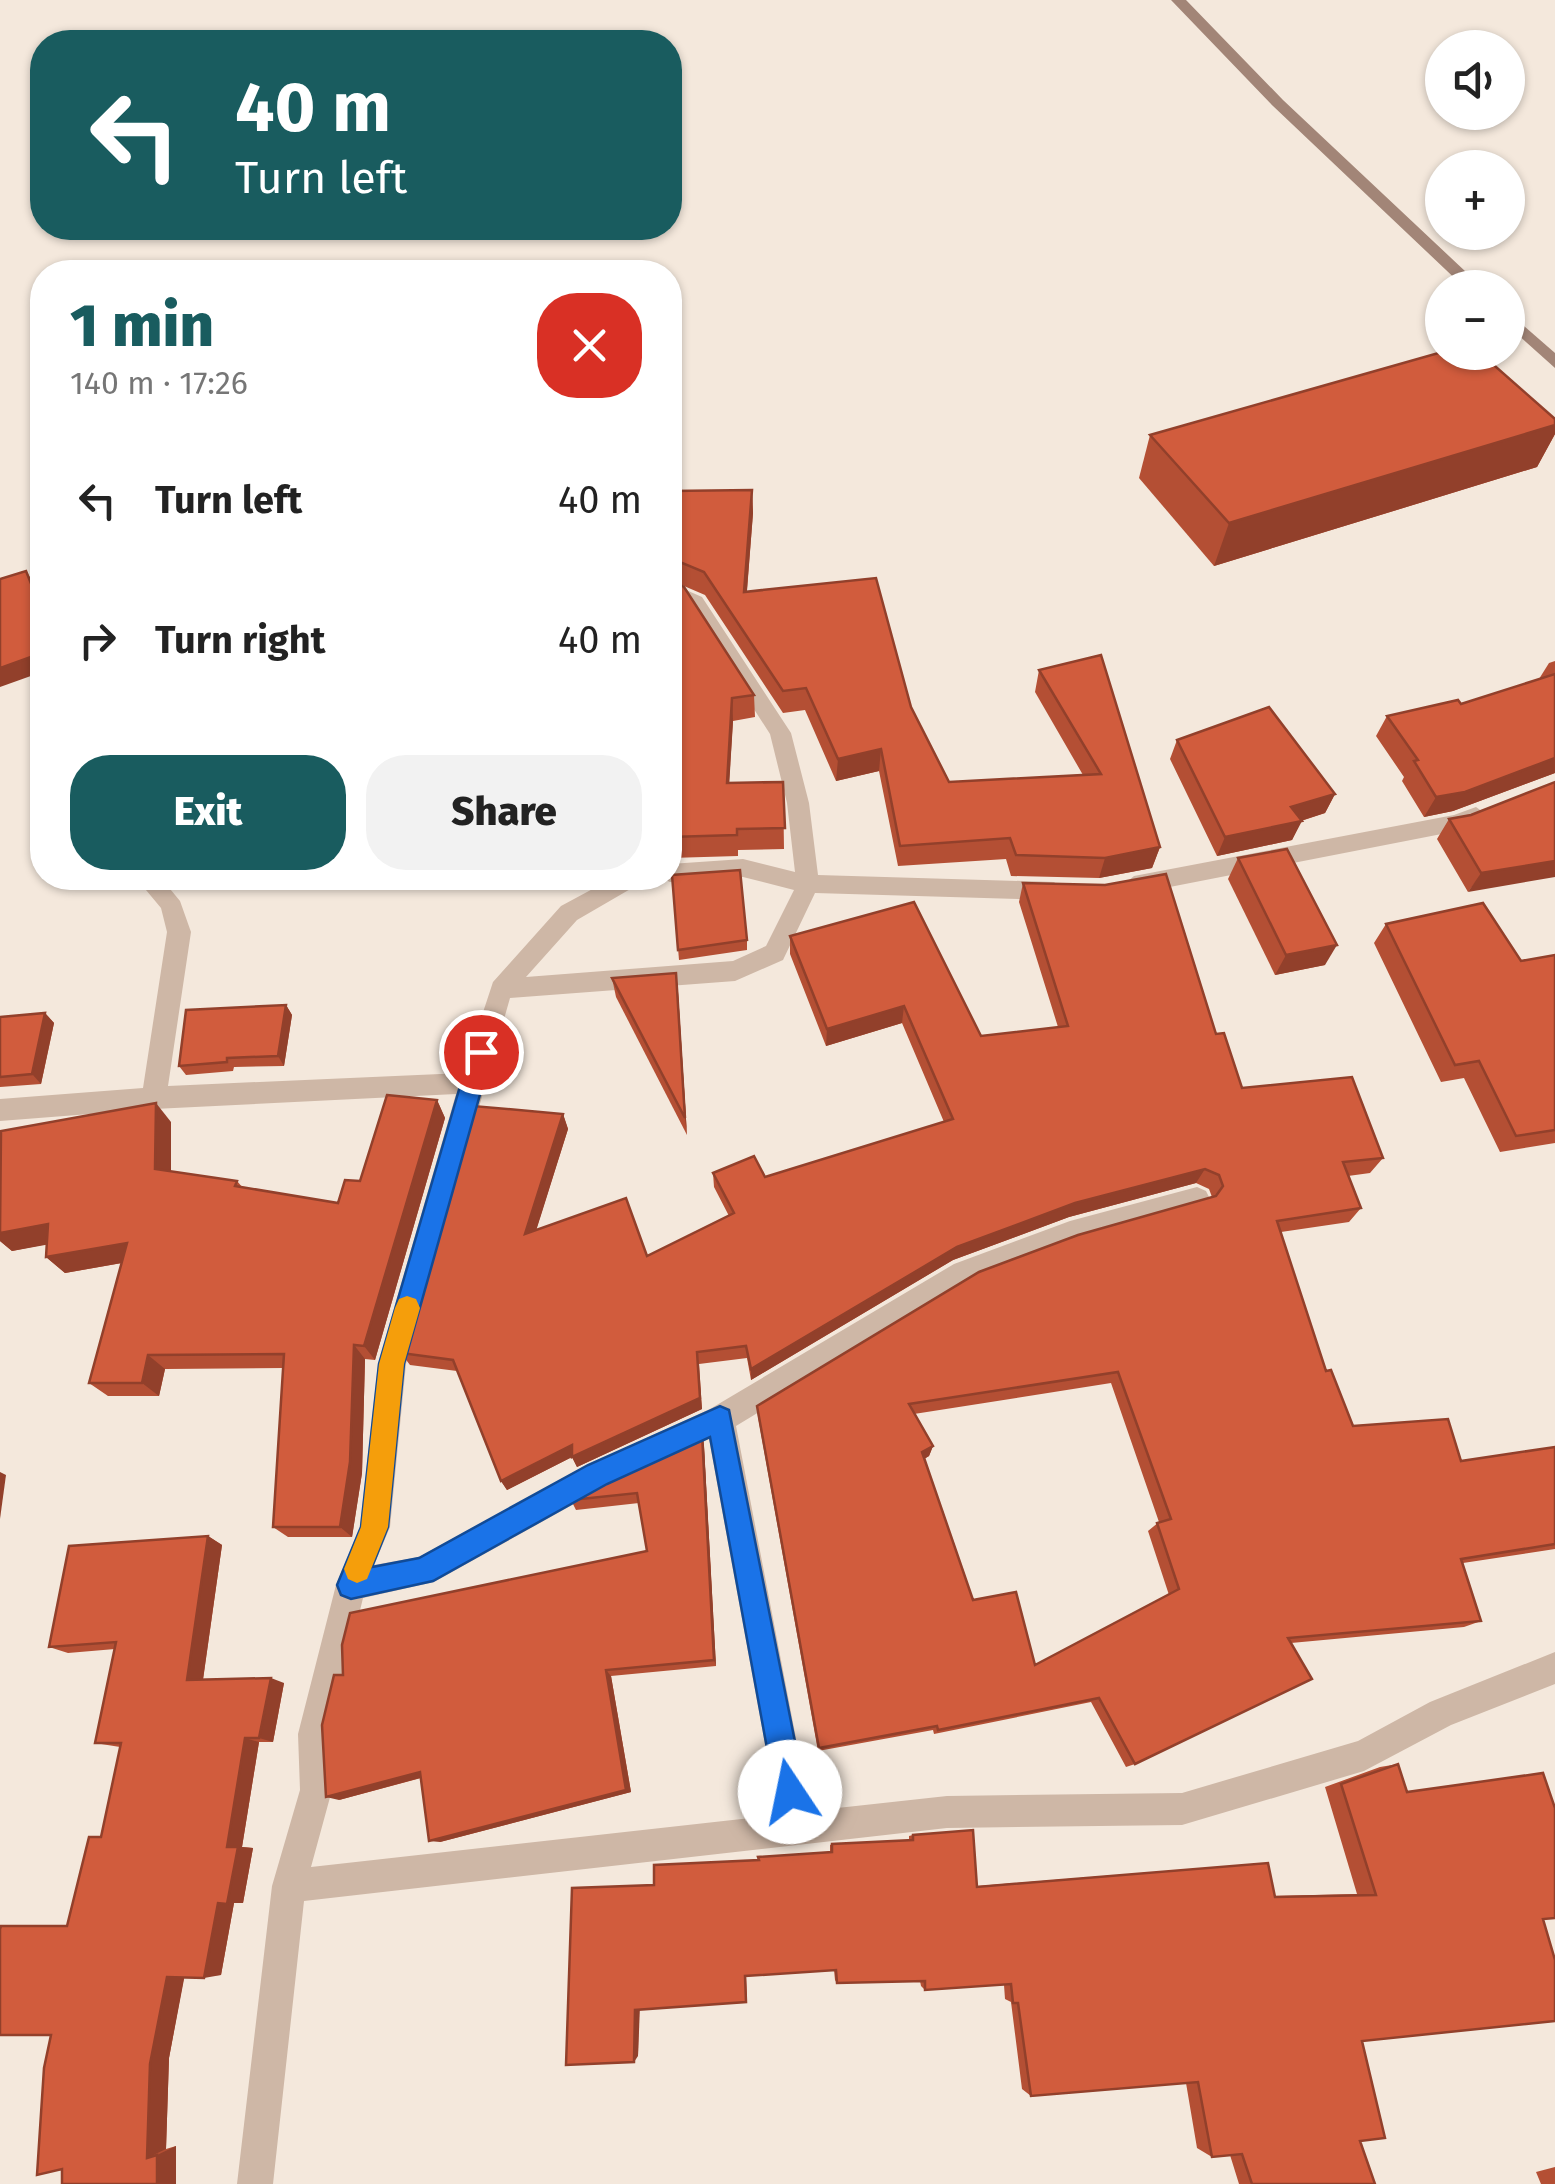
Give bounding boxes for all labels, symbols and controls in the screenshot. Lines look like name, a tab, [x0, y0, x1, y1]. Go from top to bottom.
map controls	[1425, 30, 1525, 370]
button: sound	[1425, 30, 1525, 130]
text: 40 m	[235, 66, 391, 150]
icon: left	[70, 70, 200, 200]
button: +	[1425, 150, 1525, 250]
text: Turn left	[235, 151, 407, 205]
button: −	[1425, 270, 1525, 370]
text: 1 min	[70, 290, 214, 362]
button: close	[537, 293, 642, 398]
text: 140 m · 17:26	[70, 364, 248, 402]
icon: left	[70, 473, 125, 528]
text: Turn left	[155, 477, 302, 523]
text: 40 m	[558, 477, 642, 523]
icon: right	[70, 613, 125, 668]
text: Turn right	[155, 617, 325, 663]
text: 40 m	[558, 617, 642, 663]
button: Exit	[70, 755, 346, 870]
button: Share	[366, 755, 642, 870]
pin	[439, 1010, 524, 1095]
icon: arrive	[454, 1025, 509, 1080]
position arrow	[738, 1740, 842, 1844]

